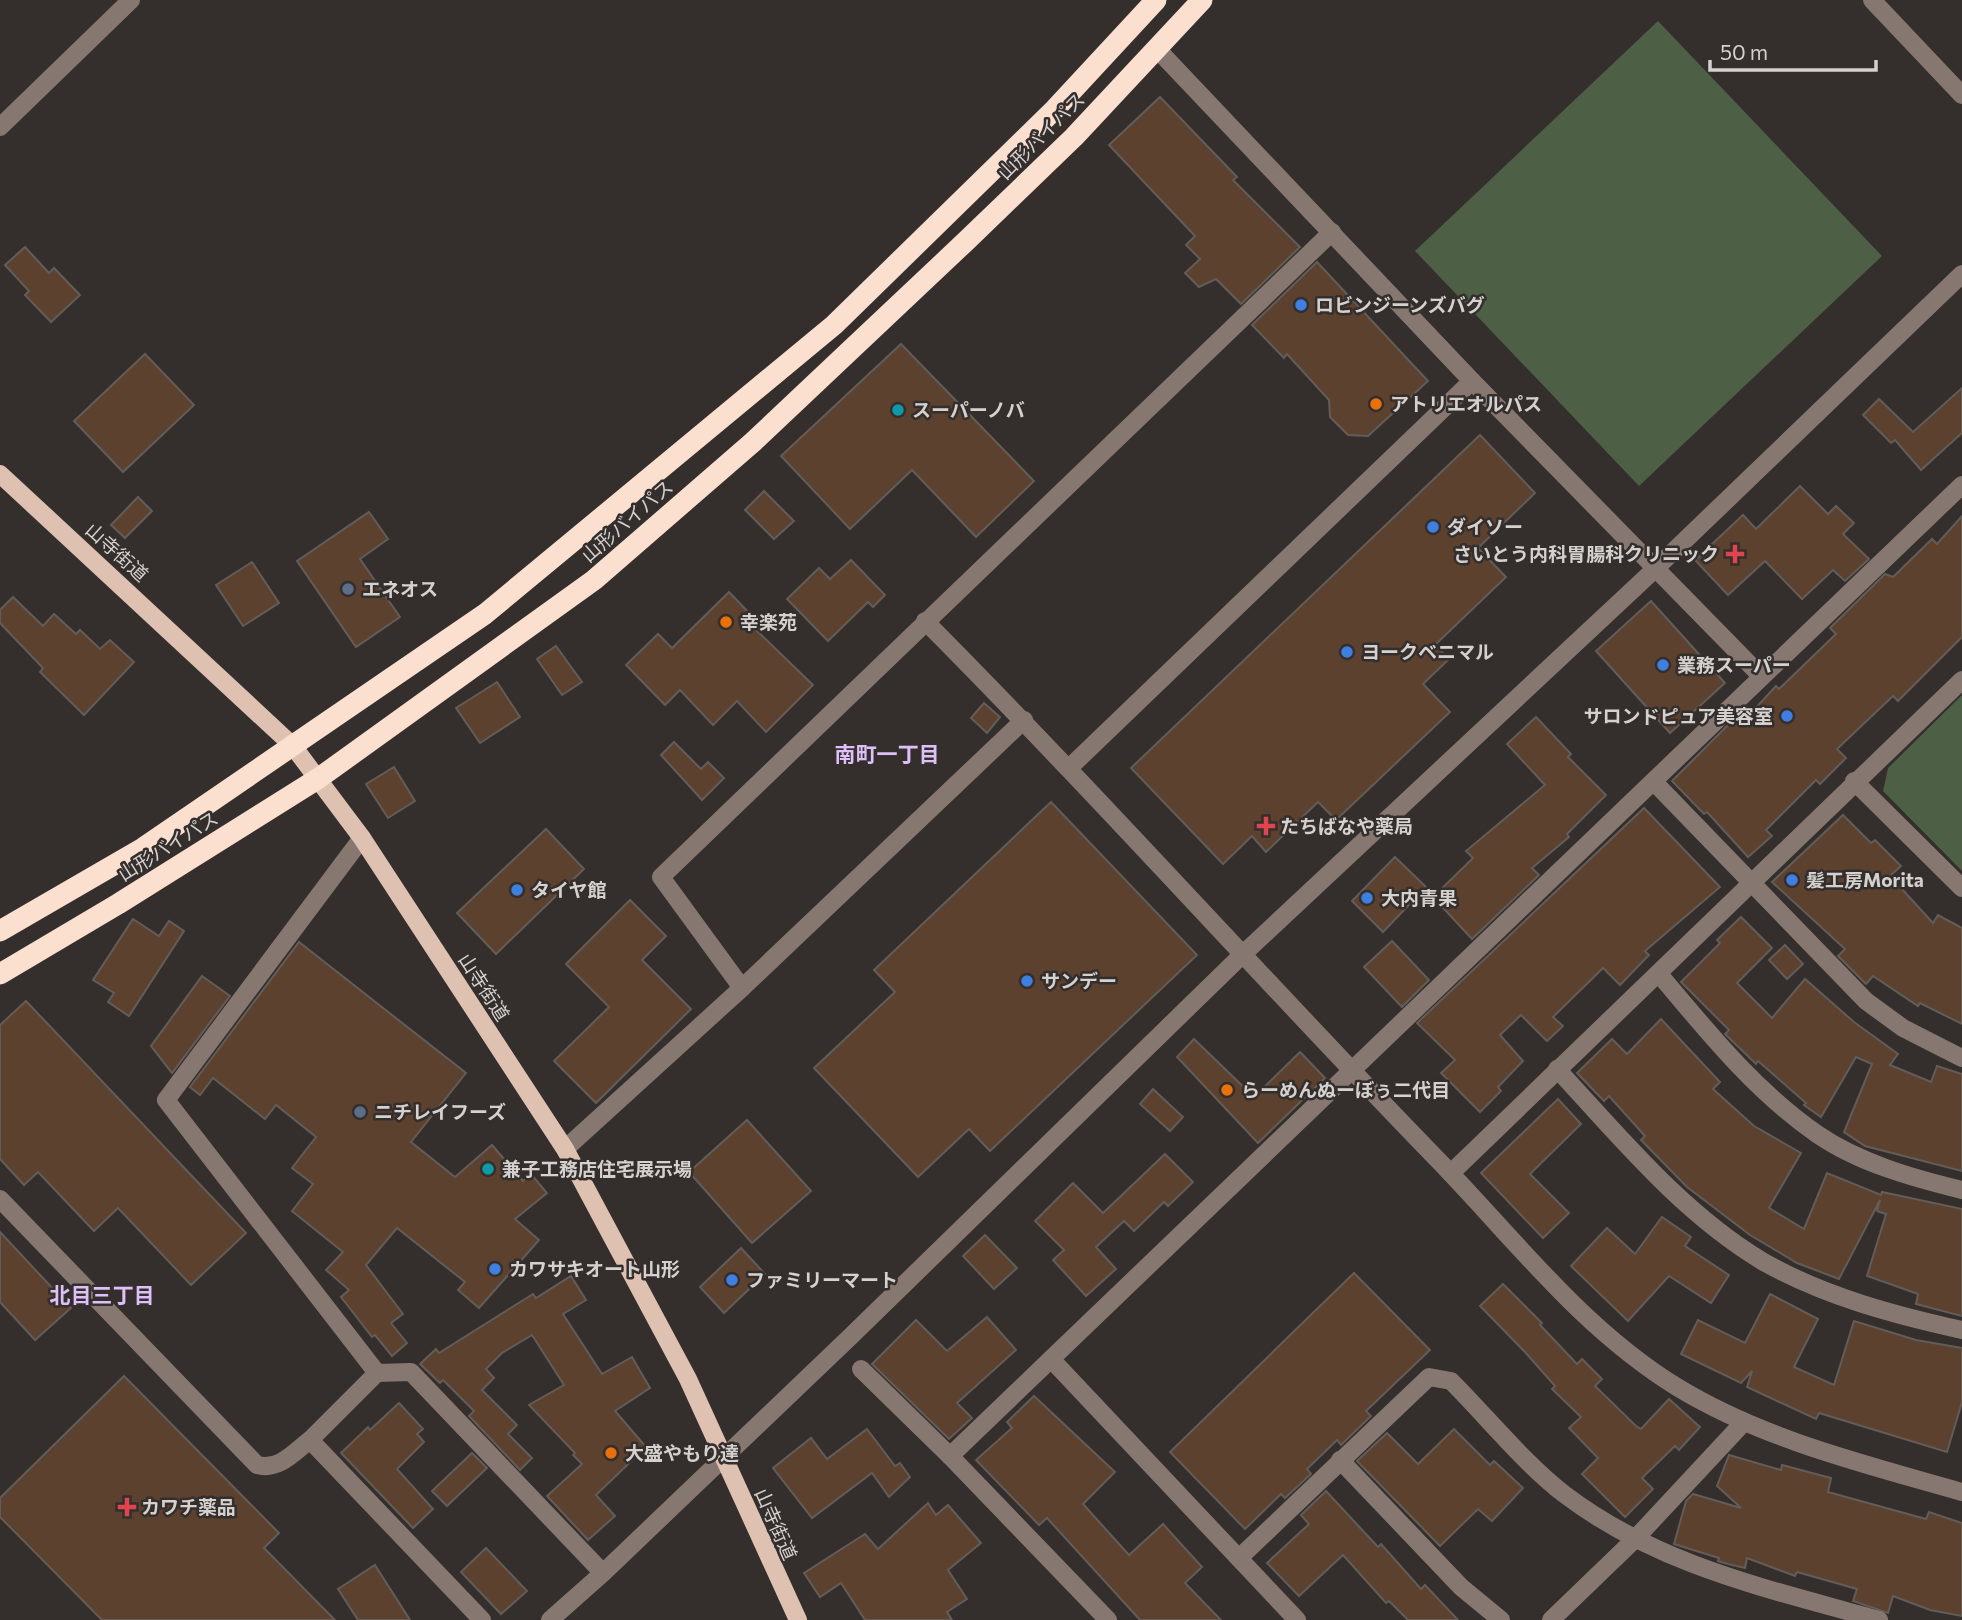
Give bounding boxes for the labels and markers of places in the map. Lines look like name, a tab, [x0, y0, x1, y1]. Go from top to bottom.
place label: ロビンジーンズバグ	[1315, 293, 1485, 316]
marker: ロビンジーンズバグ	[1293, 297, 1309, 313]
place label: アトリエオルパス	[1390, 392, 1542, 415]
marker: アトリエオルパス	[1368, 396, 1384, 412]
place label: スーパーノバ	[912, 398, 1025, 421]
marker: スーパーノバ	[890, 402, 906, 418]
place label: ダイソー	[1447, 515, 1523, 538]
marker: ダイソー	[1425, 519, 1441, 535]
place label: さいとう内科胃腸科クリニック	[1453, 542, 1719, 565]
marker: さいとう内科胃腸科クリニック	[1725, 544, 1745, 564]
place label: エネオス	[362, 577, 438, 600]
marker: エネオス	[340, 581, 356, 597]
place label: 幸楽苑	[740, 610, 797, 633]
marker: 幸楽苑	[718, 614, 734, 630]
place label: ヨークベニマル	[1361, 640, 1494, 663]
marker: ヨークベニマル	[1339, 644, 1355, 660]
place label: 業務スーパー	[1677, 653, 1791, 676]
marker: 業務スーパー	[1655, 657, 1671, 673]
place label: サロンドピュア美容室	[1583, 704, 1773, 727]
marker: サロンドピュア美容室	[1779, 708, 1795, 724]
place label: たちばなや薬局	[1280, 814, 1413, 837]
marker: たちばなや薬局	[1258, 818, 1274, 834]
place label: 髪工房Morita	[1806, 868, 1924, 891]
marker: 髪工房Morita	[1784, 872, 1800, 888]
place label: タイヤ館	[531, 878, 606, 901]
marker: タイヤ館	[509, 882, 525, 898]
place label: 大内青果	[1381, 886, 1457, 909]
marker: 大内青果	[1359, 890, 1375, 906]
place label: サンデー	[1041, 969, 1117, 992]
marker: サンデー	[1019, 973, 1035, 989]
place label: らーめんぬーぼぅ二代目	[1241, 1078, 1450, 1101]
marker: らーめんぬーぼぅ二代目	[1219, 1082, 1235, 1098]
place label: ニチレイフーズ	[374, 1100, 506, 1123]
marker: ニチレイフーズ	[352, 1104, 368, 1120]
place label: 兼子工務店住宅展示場	[502, 1157, 692, 1180]
marker: 兼子工務店住宅展示場	[480, 1161, 496, 1177]
place label: カワサキオート山形	[509, 1257, 680, 1280]
marker: カワサキオート山形	[487, 1261, 503, 1277]
place label: ファミリーマート	[746, 1268, 898, 1291]
marker: ファミリーマート	[724, 1272, 740, 1288]
place label: 大盛やもり達	[625, 1441, 739, 1464]
marker: 大盛やもり達	[603, 1445, 619, 1461]
place label: カワチ薬品	[141, 1495, 236, 1518]
marker: カワチ薬品	[119, 1499, 135, 1515]

